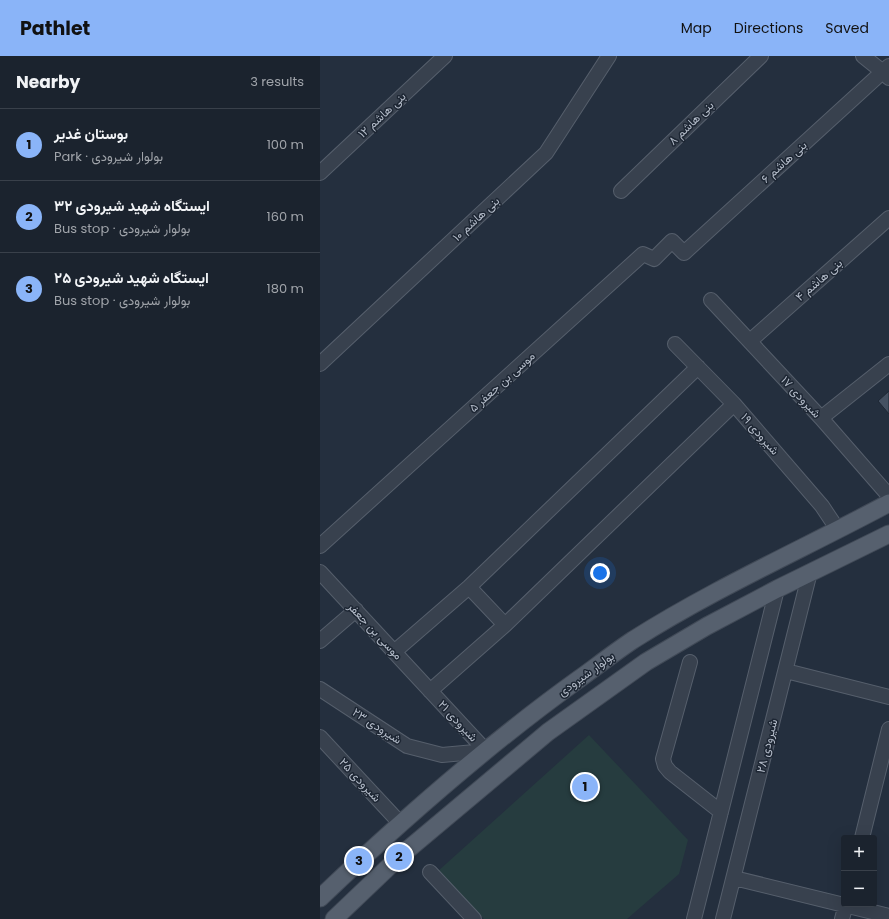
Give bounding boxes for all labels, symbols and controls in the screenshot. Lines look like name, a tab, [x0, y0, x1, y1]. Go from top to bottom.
text: Pathlet	[20, 15, 90, 42]
text: Map	[681, 18, 712, 38]
text: Directions	[734, 18, 803, 38]
text: Saved	[825, 18, 869, 38]
text: Nearby	[16, 70, 80, 94]
text: 3 results	[250, 72, 304, 91]
street label: بنی هاشم ۱۲	[354, 88, 409, 141]
street label: بنی هاشم ۸	[664, 97, 717, 149]
text: بوستان غدیر	[54, 123, 128, 144]
text: 1	[27, 135, 31, 154]
text: 100 m	[267, 135, 304, 154]
street label: بنی هاشم ۶	[757, 137, 810, 187]
text: Park · بولوار شیرودی	[54, 147, 163, 166]
street label: بنی هاشم ۱۰	[448, 192, 503, 245]
text: ایستگاه شهید شیرودی ۳۲	[54, 195, 210, 216]
text: 2	[25, 207, 33, 226]
text: 160 m	[267, 207, 304, 226]
text: Bus stop · بولوار شیرودی	[54, 219, 190, 238]
street label: بنی هاشم ۴	[792, 254, 846, 305]
text: ایستگاه شهید شیرودی ۲۵	[54, 267, 209, 288]
text: 3	[25, 279, 33, 298]
text: 180 m	[267, 279, 304, 298]
text: Bus stop · بولوار شیرودی	[54, 291, 190, 310]
street label: موسی بن جعفر ۵	[465, 347, 538, 416]
street label: شیرودی ۱۷	[777, 372, 825, 421]
street label: شیرودی ۱۹	[737, 409, 783, 458]
your location	[590, 563, 610, 583]
street label: موسی بن جعفر	[344, 597, 407, 663]
street label: بولوار شیرودی	[554, 647, 617, 700]
street label: شیرودی ۲۱	[435, 696, 482, 745]
street label: شیرودی ۲۳	[349, 703, 405, 748]
street label: شیرودی ۲۸	[752, 717, 781, 775]
street label: شیرودی ۲۵	[335, 754, 385, 805]
pin: 1	[572, 772, 598, 802]
map controls	[841, 835, 877, 907]
button: +	[841, 835, 877, 871]
pin: 2	[386, 842, 412, 872]
pin: 3	[346, 846, 372, 876]
button: −	[841, 871, 877, 907]

